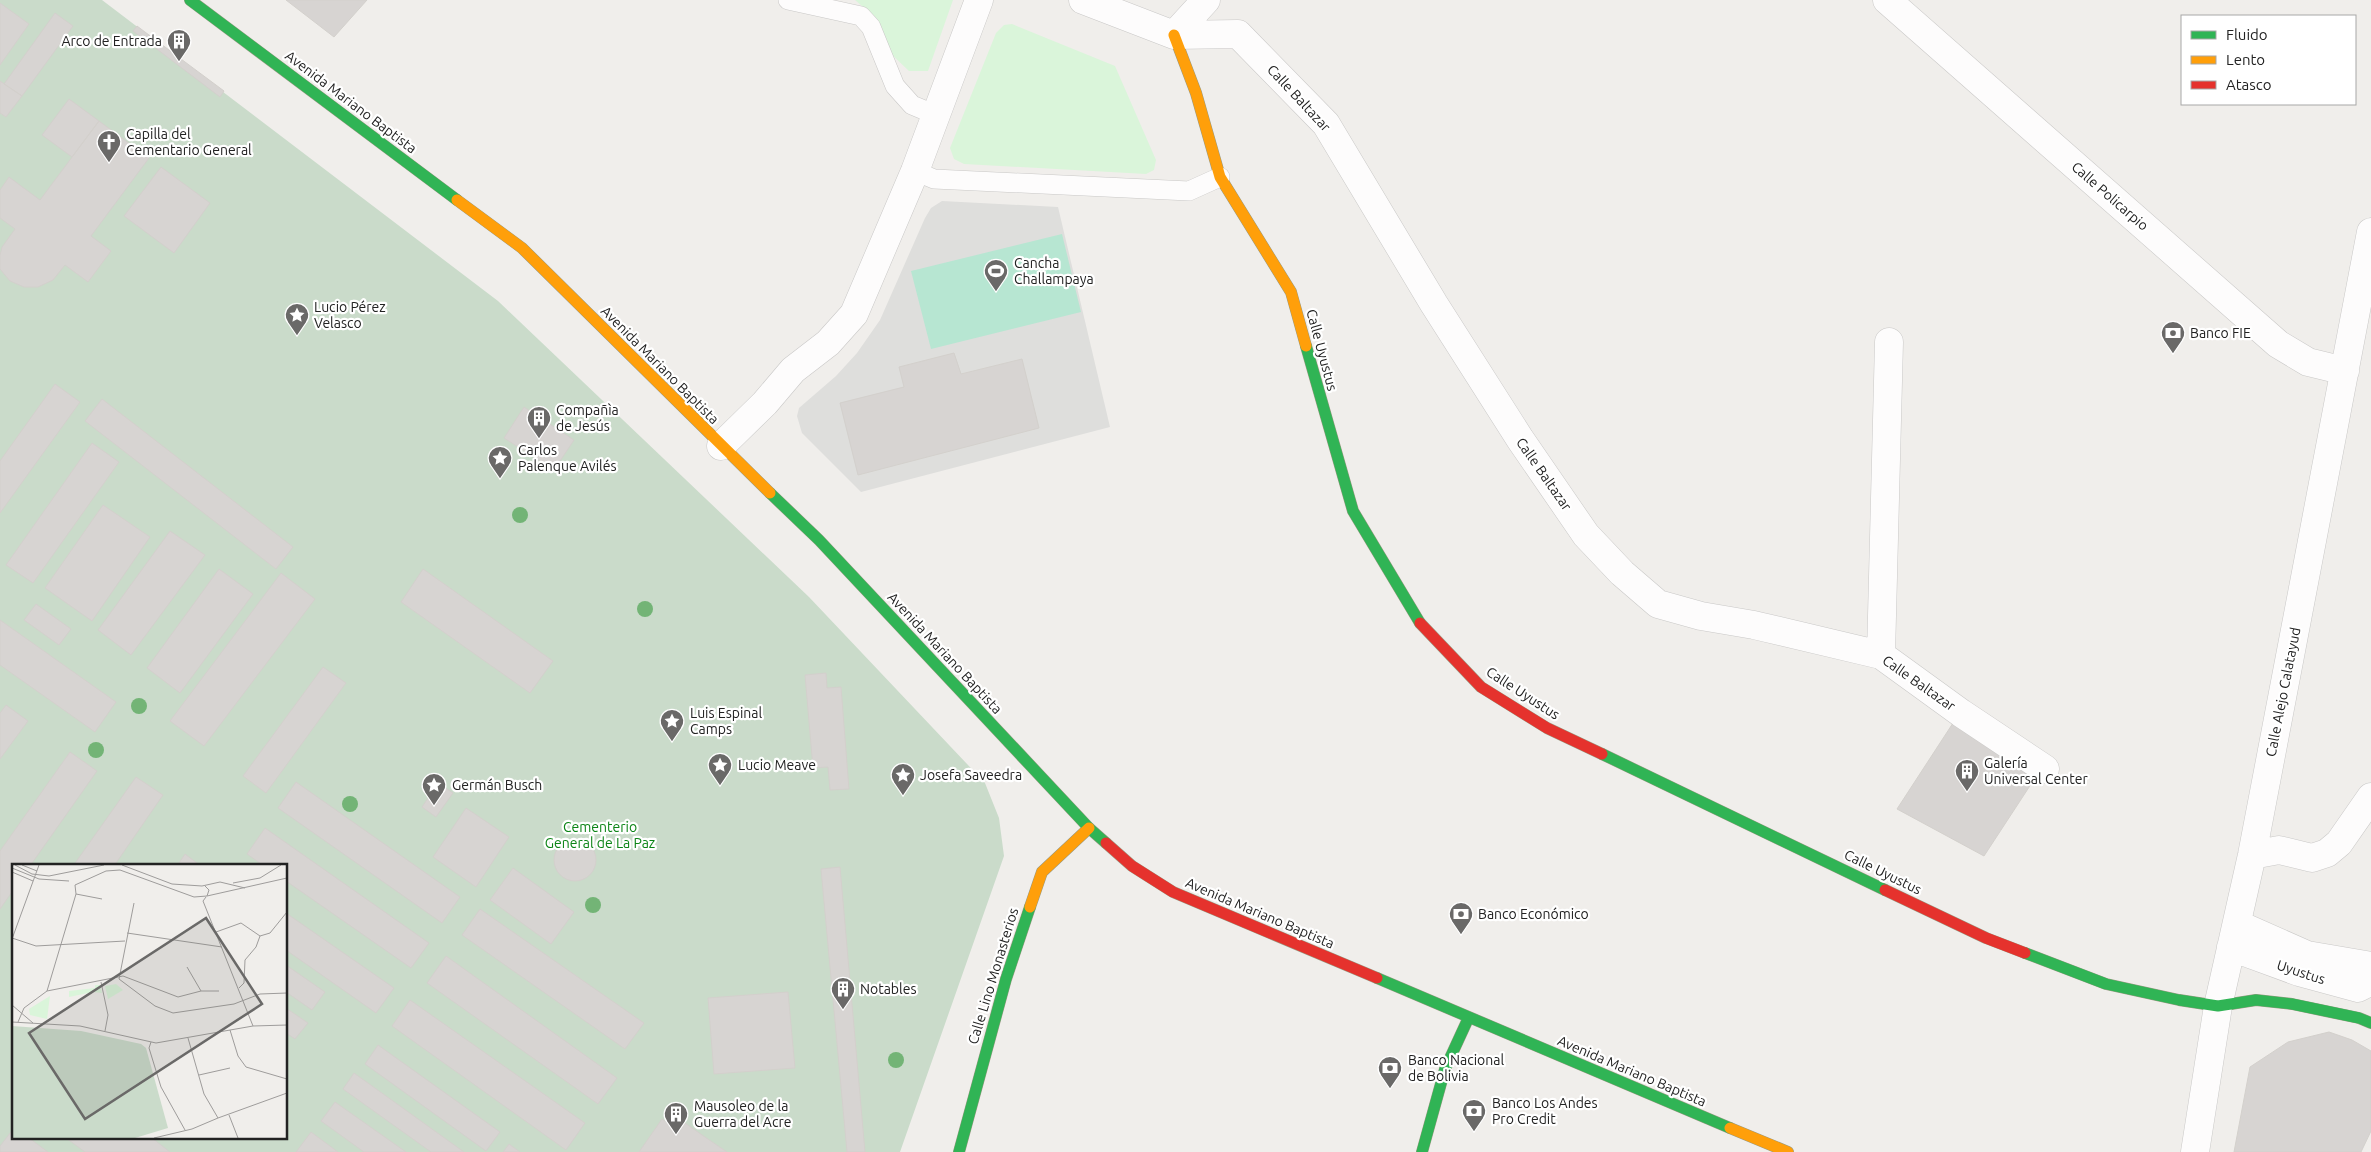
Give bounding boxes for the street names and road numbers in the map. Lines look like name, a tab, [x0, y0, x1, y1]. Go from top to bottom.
street label: Avenida Mariano Baptista	[282, 47, 420, 157]
street label: Calle Baltazar	[1264, 61, 1334, 135]
street label: Calle Policarpio	[2068, 158, 2152, 234]
street label: Avenida Mariano Baptista	[598, 303, 722, 427]
street label: Calle Uyustus	[1303, 307, 1341, 393]
street label: Calle Baltazar	[1513, 434, 1575, 514]
street label: Avenida Mariano Baptista	[885, 589, 1005, 717]
street label: Calle Alejo Calatayud	[2263, 626, 2303, 758]
street label: Calle Baltazar	[1879, 652, 1959, 714]
street label: Calle Uyustus	[1483, 663, 1563, 723]
street label: Calle Uyustus	[1842, 846, 1924, 898]
street label: Avenida Mariano Baptista	[1183, 874, 1337, 952]
street label: Calle Lino Monasterios	[965, 906, 1021, 1046]
street label: Uyustus	[2275, 957, 2327, 987]
street label: Avenida Mariano Baptista	[1555, 1032, 1709, 1110]

